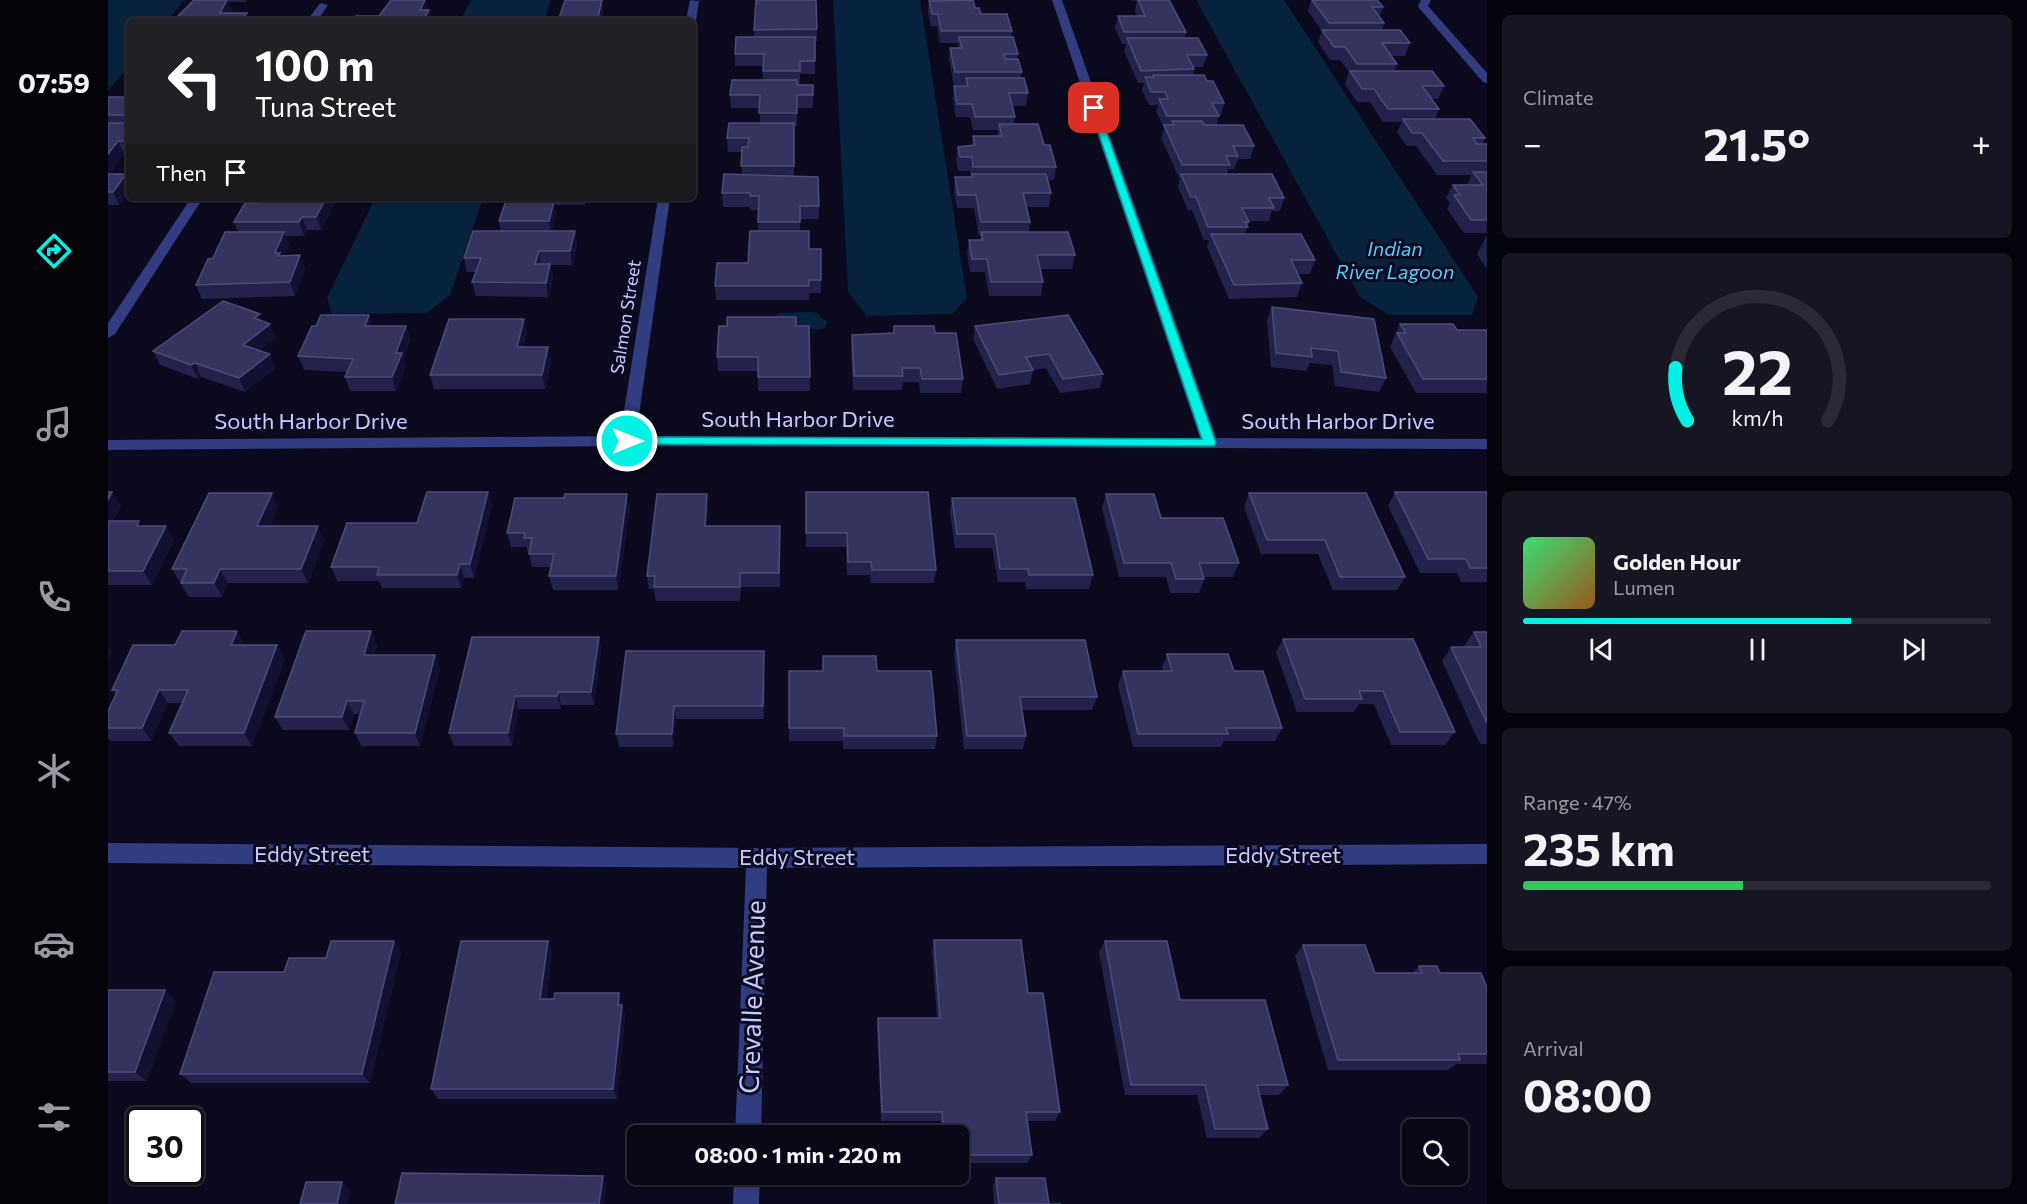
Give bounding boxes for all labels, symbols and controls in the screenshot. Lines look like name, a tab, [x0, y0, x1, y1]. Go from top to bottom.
text: 100 m	[255, 38, 375, 90]
icon: left	[156, 42, 234, 120]
text: 07:59	[18, 66, 90, 99]
pin	[1068, 82, 1119, 133]
text: Climate	[1523, 85, 1593, 109]
text: Tuna Street	[255, 90, 396, 123]
icon: arrive	[1077, 91, 1110, 124]
text: 21.5°	[1703, 115, 1810, 170]
text: −	[1523, 122, 1542, 163]
text: +	[1972, 122, 1991, 163]
icon: arrive	[219, 156, 252, 189]
text: Then	[156, 159, 207, 186]
icon: directions	[33, 230, 75, 272]
water label: Indian River Lagoon	[1336, 236, 1454, 283]
street label: Salmon Street	[605, 258, 645, 376]
text: 22	[1721, 332, 1793, 408]
icon: music	[33, 403, 75, 445]
street label: South Harbor Drive	[701, 405, 895, 432]
text: km/h	[1731, 405, 1783, 431]
street label: South Harbor Drive	[214, 407, 408, 434]
street label: South Harbor Drive	[1241, 407, 1435, 434]
position arrow	[595, 409, 659, 473]
text: Golden Hour	[1613, 548, 1741, 575]
text: Lumen	[1613, 575, 1675, 599]
icon: phone	[33, 576, 75, 618]
icon: previous	[1585, 633, 1618, 666]
icon: pause	[1741, 633, 1774, 666]
icon: next	[1897, 633, 1930, 666]
icon: climate	[33, 750, 75, 792]
text: Range · 47%	[1523, 790, 1632, 814]
text: 235 km	[1523, 820, 1675, 875]
street label: Eddy Street	[254, 840, 370, 867]
street label: Eddy Street	[1225, 841, 1341, 868]
street label: Eddy Street	[739, 843, 855, 870]
street label: Crevalle Avenue	[732, 900, 771, 1094]
icon: car	[33, 923, 75, 965]
text: Arrival	[1523, 1036, 1584, 1060]
text: 08:00	[1523, 1066, 1652, 1121]
icon: filters	[33, 1096, 75, 1138]
speed limit sign: 30	[126, 1107, 204, 1185]
map controls	[1402, 1119, 1468, 1185]
button: search	[1402, 1119, 1468, 1185]
text: 08:00 · 1 min · 220 m	[695, 1141, 901, 1168]

